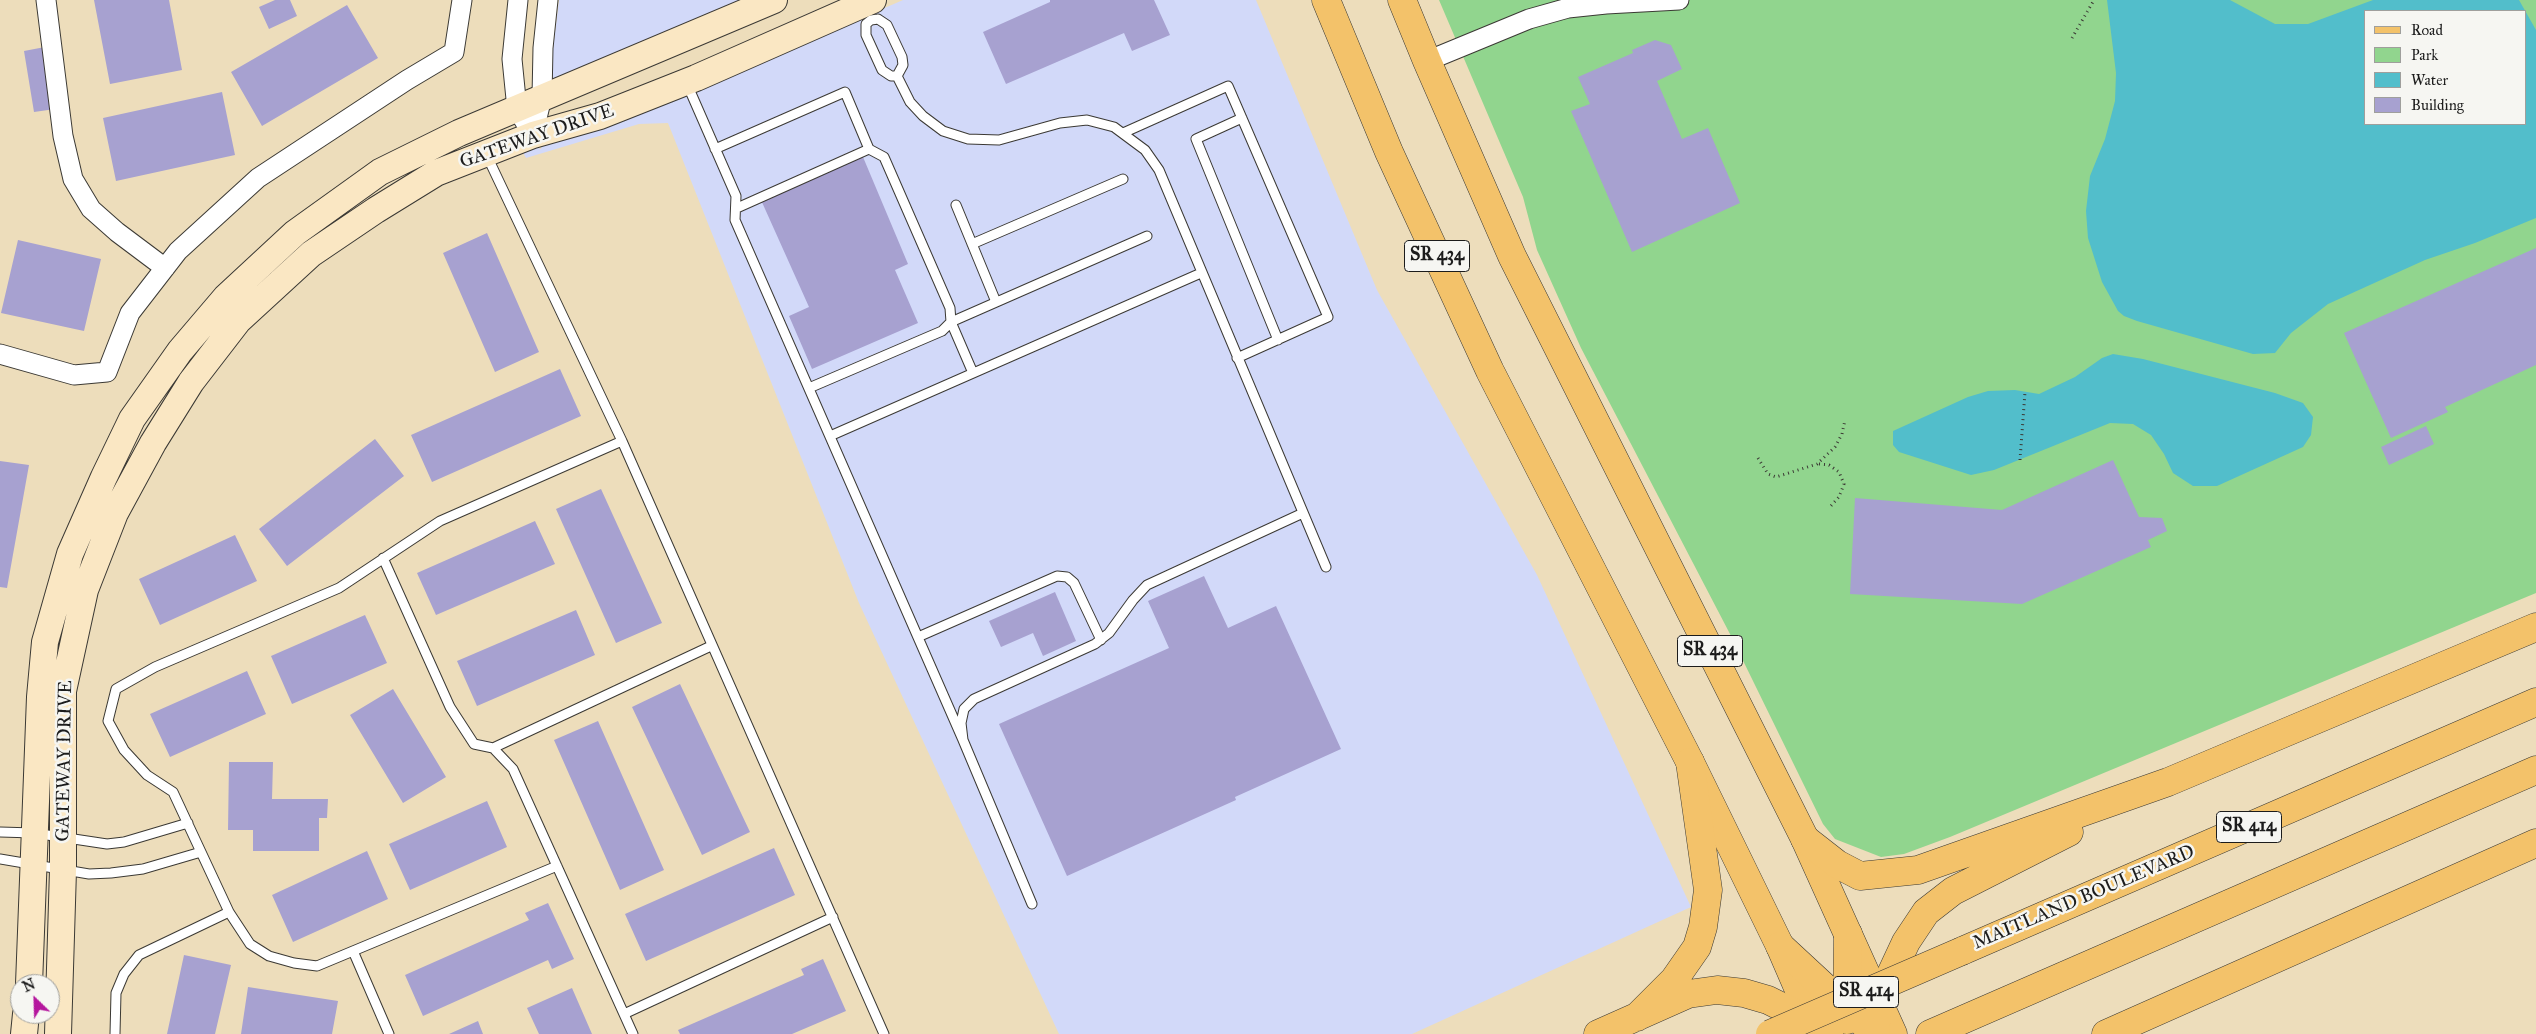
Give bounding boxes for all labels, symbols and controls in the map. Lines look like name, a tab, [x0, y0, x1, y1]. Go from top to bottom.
legend	[2364, 10, 2526, 125]
text: Road	[2411, 21, 2443, 39]
text: Park	[2411, 46, 2438, 64]
text: Water	[2411, 71, 2448, 89]
text: Building	[2411, 96, 2464, 114]
street label: GATEWAY DRIVE	[457, 100, 617, 174]
road number: SR 434	[1404, 240, 1470, 272]
road number: SR 434	[1678, 636, 1742, 666]
street label: GATEWAY DRIVE	[52, 680, 78, 842]
road number: SR 414	[2216, 812, 2282, 842]
street label: MAITLAND BOULEVARD	[1970, 841, 2198, 955]
north arrow	[10, 974, 60, 1024]
text: N	[20, 976, 38, 996]
road number: SR 414	[1834, 976, 1898, 1008]

